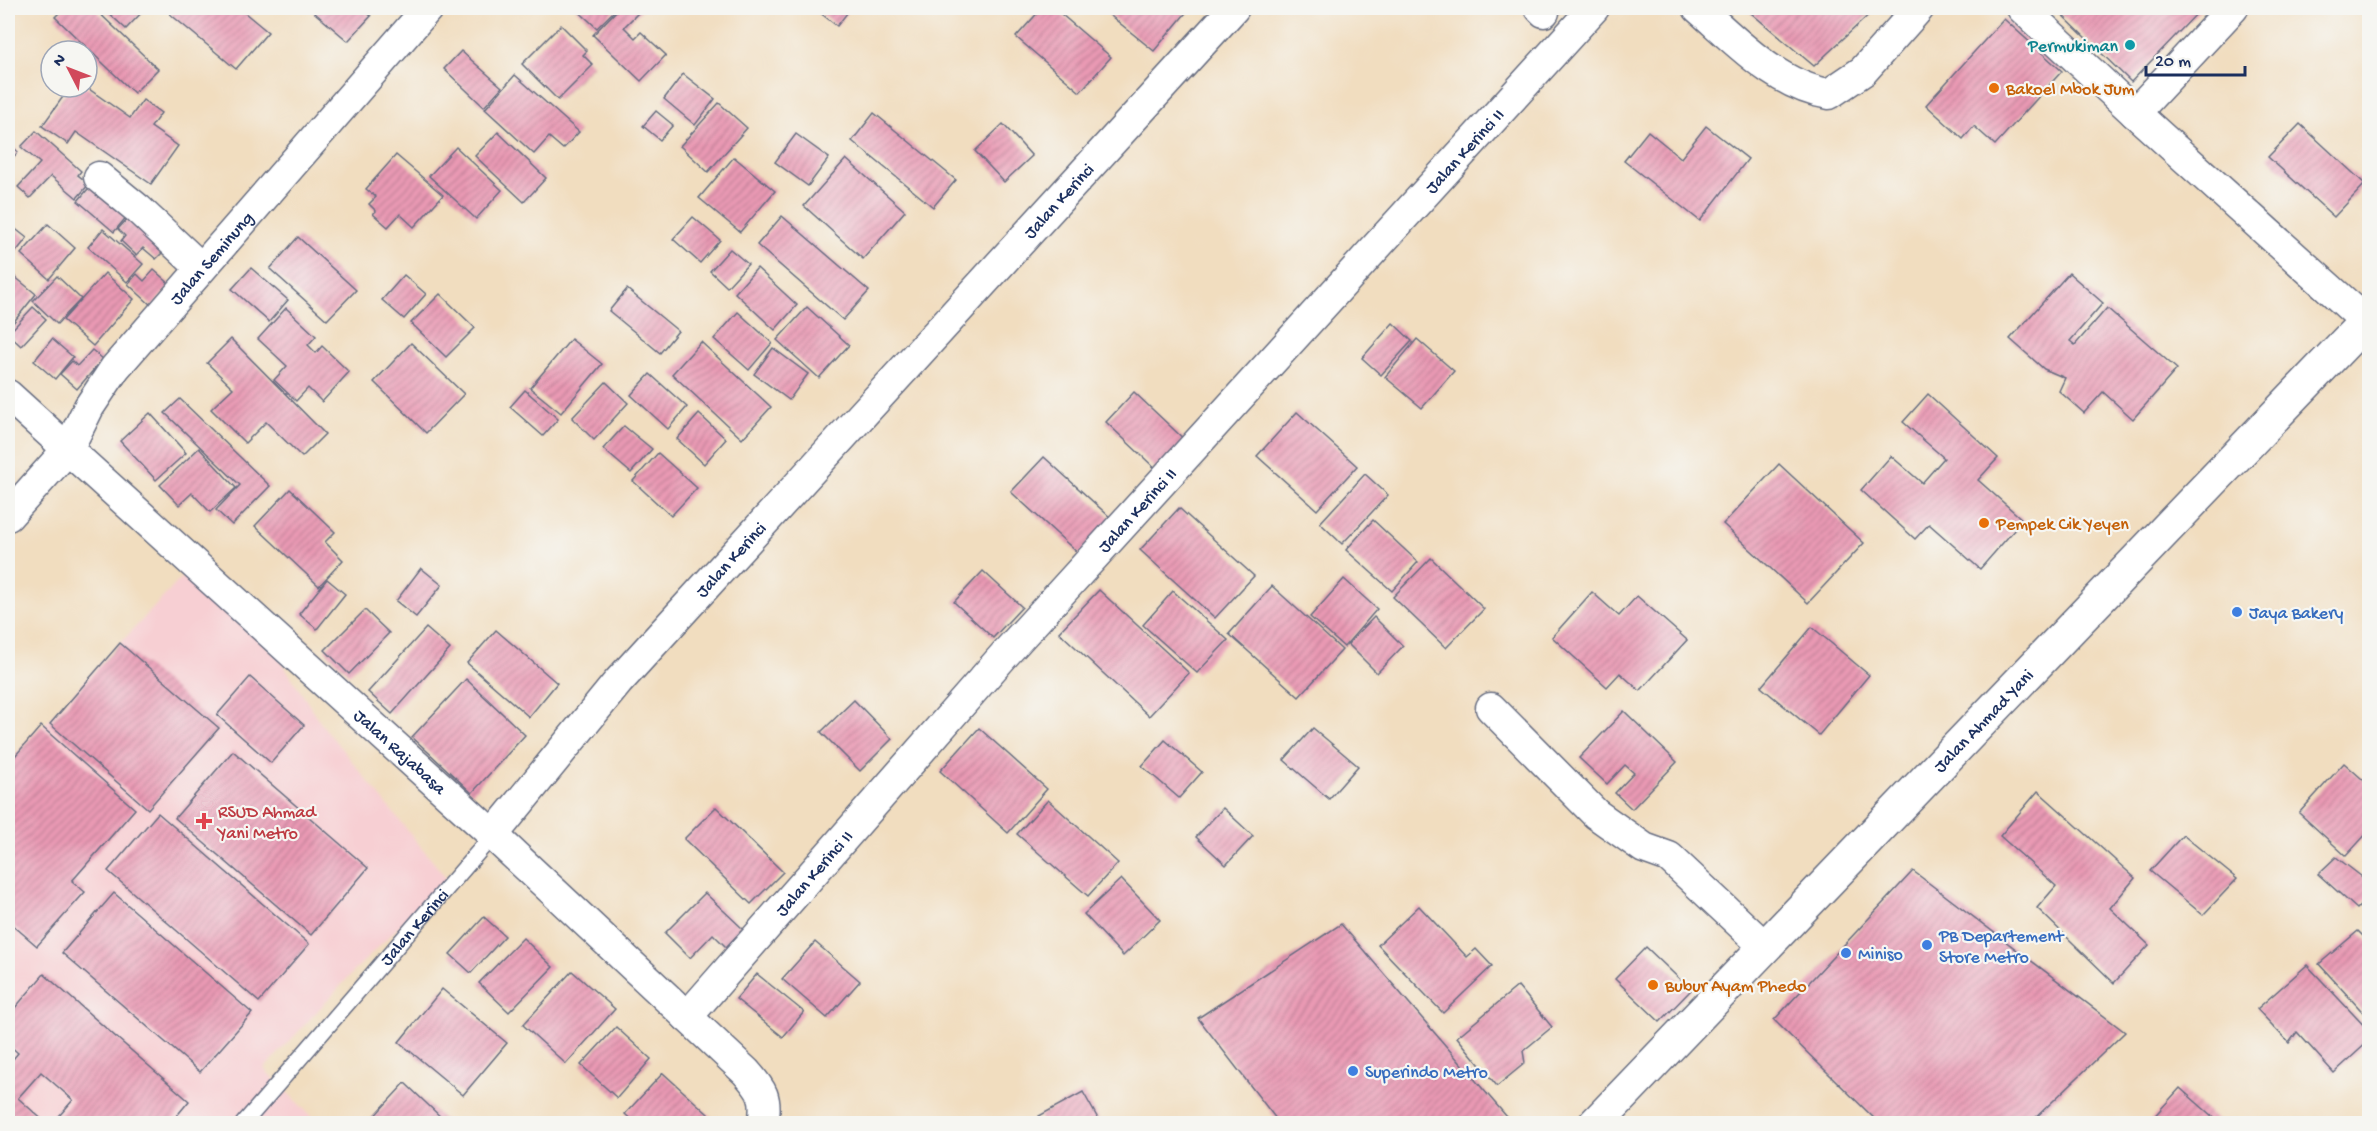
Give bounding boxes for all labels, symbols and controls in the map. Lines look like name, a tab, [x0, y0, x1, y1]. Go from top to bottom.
place label: Permukiman	[2027, 37, 2118, 58]
marker: Permukiman	[2123, 38, 2137, 52]
north arrow	[39, 39, 99, 99]
scale bar	[2146, 39, 2245, 77]
text: N	[50, 51, 71, 72]
text: 20 m	[2155, 52, 2191, 73]
place label: Bakoel Mbok Jum	[2005, 80, 2135, 101]
marker: Bakoel Mbok Jum	[1987, 81, 2001, 95]
street label: Jalan Kerinci II	[1422, 105, 1510, 199]
street label: Jalan Kerinci	[1020, 160, 1100, 244]
street label: Jalan Seminung	[167, 208, 259, 310]
street label: Jalan Kerinci II	[1095, 465, 1182, 558]
place label: Pempek Cik Yeyen	[1995, 515, 2129, 536]
marker: Pempek Cik Yeyen	[1977, 516, 1991, 530]
street label: Jalan Kerinci	[693, 519, 772, 603]
place label: Jaya Bakery	[2249, 604, 2344, 625]
marker: Jaya Bakery	[2230, 605, 2244, 619]
street label: Jalan Ahmad Yani	[1930, 666, 2039, 778]
street label: Jalan Rajabasa	[348, 706, 450, 801]
place label: RSUD Ahmad Yani Metro	[216, 803, 317, 845]
marker: RSUD Ahmad Yani Metro	[195, 812, 213, 830]
street label: Jalan Kerinci II	[772, 827, 859, 922]
street label: Jalan Kerinci	[377, 886, 455, 971]
place label: PB Departement Store Metro	[1938, 927, 2065, 969]
marker: PB Departement Store Metro	[1920, 938, 1934, 952]
place label: Miniso	[1858, 945, 1903, 966]
marker: Miniso	[1839, 946, 1853, 960]
place label: Bubur Ayam Phedo	[1664, 977, 1807, 998]
marker: Bubur Ayam Phedo	[1646, 978, 1660, 992]
place label: Superindo Metro	[1365, 1063, 1488, 1084]
marker: Superindo Metro	[1346, 1064, 1360, 1078]

